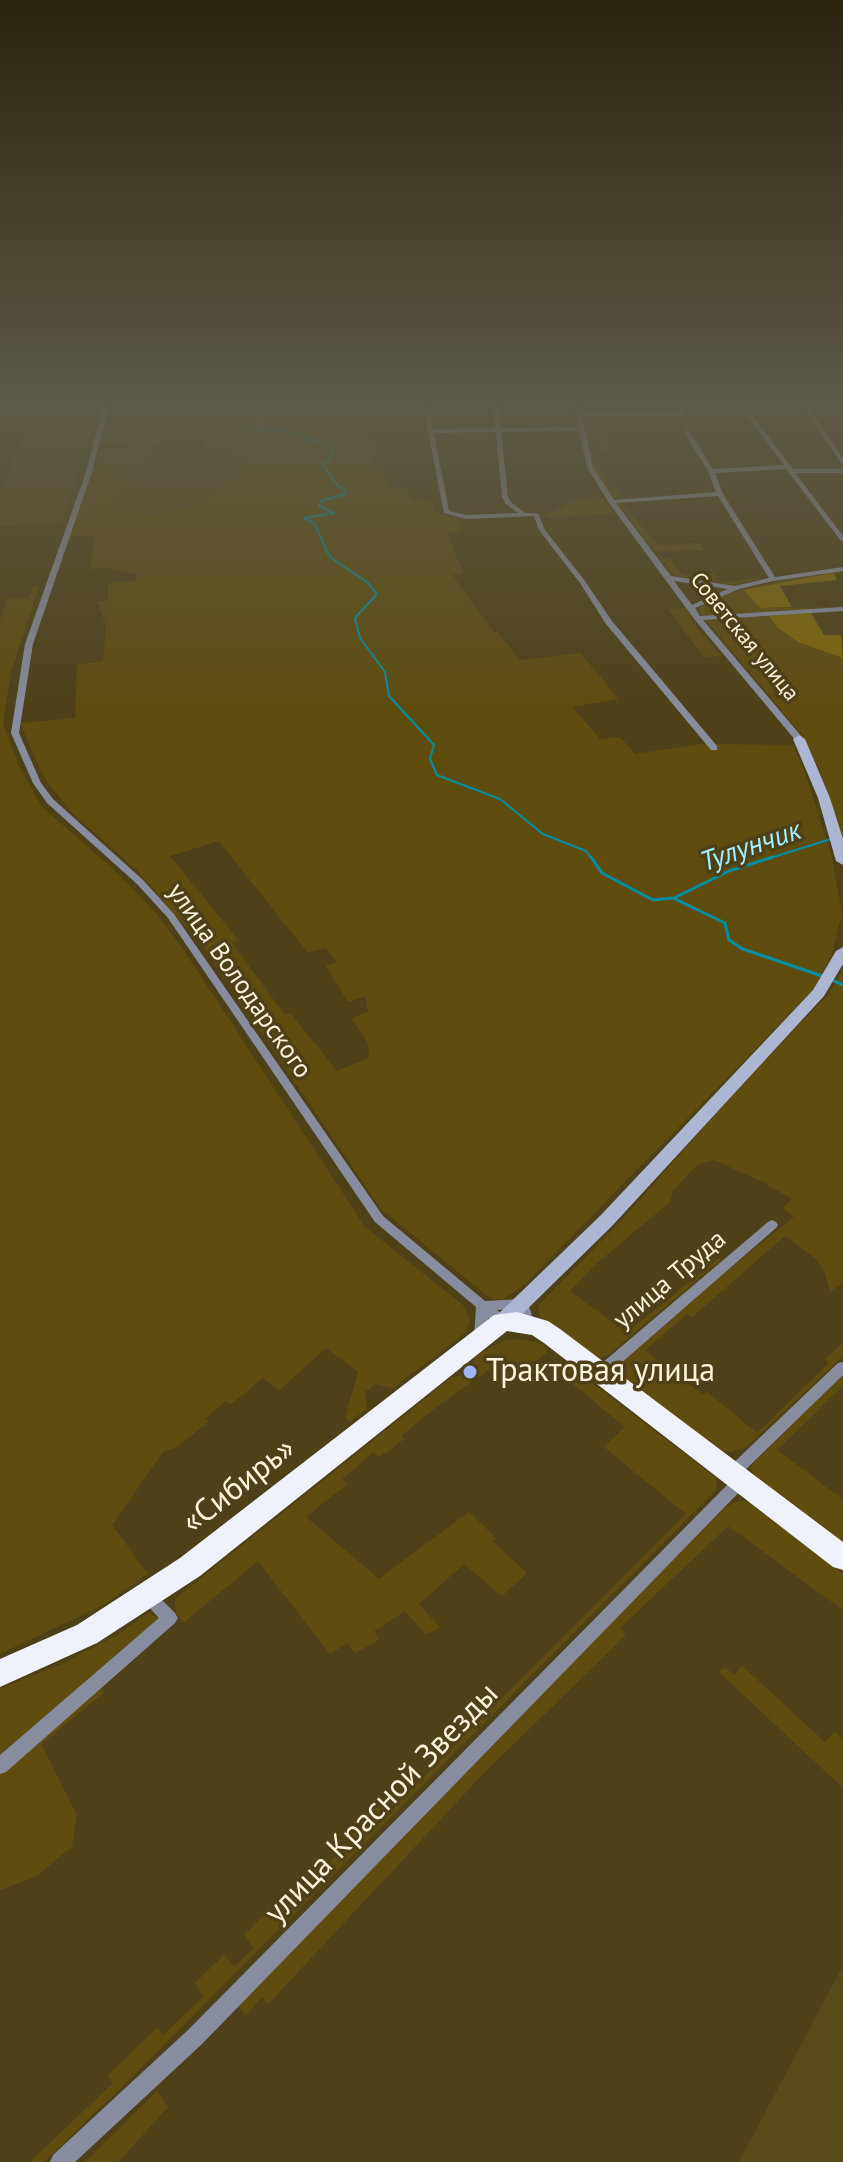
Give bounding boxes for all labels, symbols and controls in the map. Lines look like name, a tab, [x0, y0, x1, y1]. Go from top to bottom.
street label: Советская улица	[684, 567, 804, 707]
water label: Тулунчик	[696, 814, 806, 880]
street label: улица Володарского	[160, 877, 318, 1085]
street label: улица Труда	[607, 1224, 733, 1336]
place label: Трактовая улица	[486, 1353, 715, 1391]
marker: Трактовая улица	[461, 1363, 479, 1381]
street label: «Сибирь»	[175, 1430, 303, 1542]
street label: улица Красной Звезды	[257, 1676, 507, 1932]

